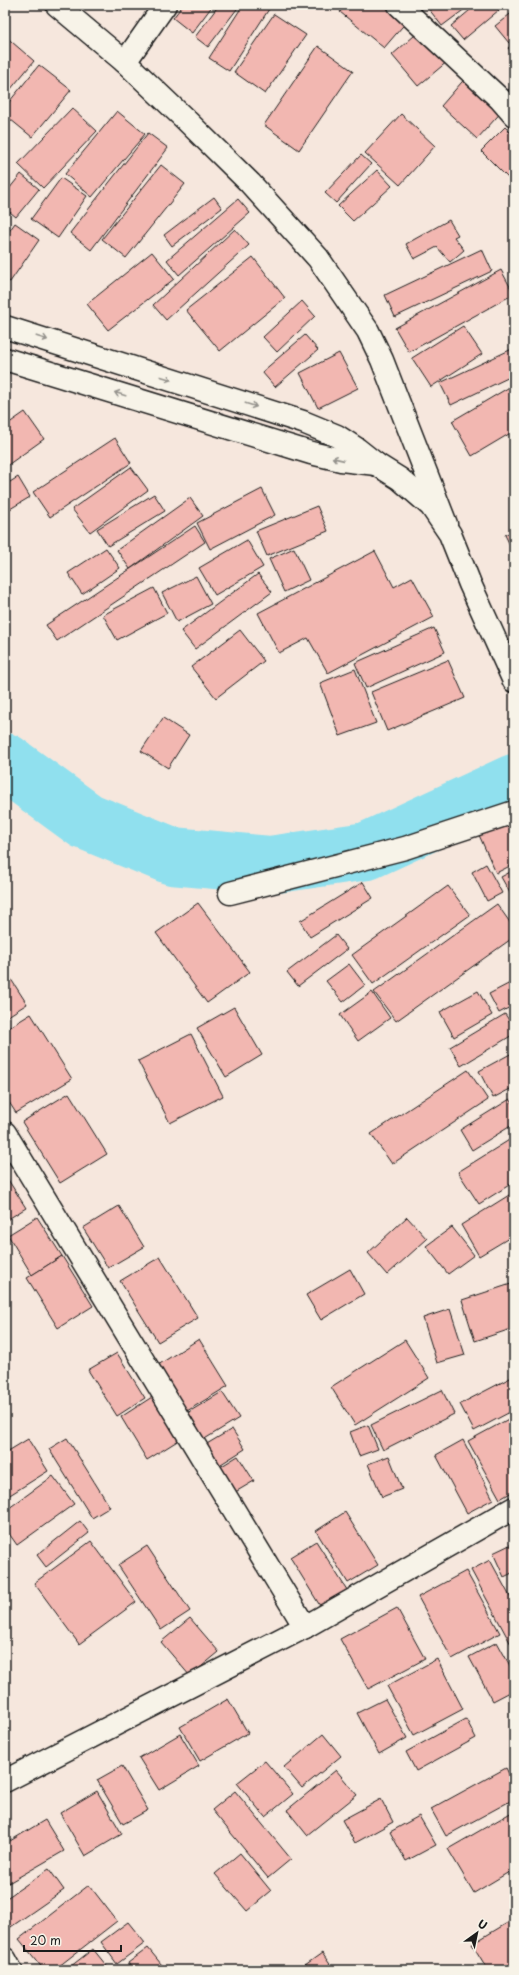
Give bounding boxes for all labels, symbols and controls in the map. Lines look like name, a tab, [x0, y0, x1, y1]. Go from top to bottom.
one-way arrow	[36, 335, 48, 343]
one-way arrow	[159, 375, 172, 382]
one-way arrow	[114, 390, 127, 397]
one-way arrow	[245, 402, 258, 409]
one-way arrow	[331, 455, 344, 463]
north arrow	[457, 1913, 497, 1953]
text: U	[475, 1915, 491, 1934]
scale bar	[24, 1927, 121, 1953]
text: 20 m	[30, 1931, 61, 1949]

